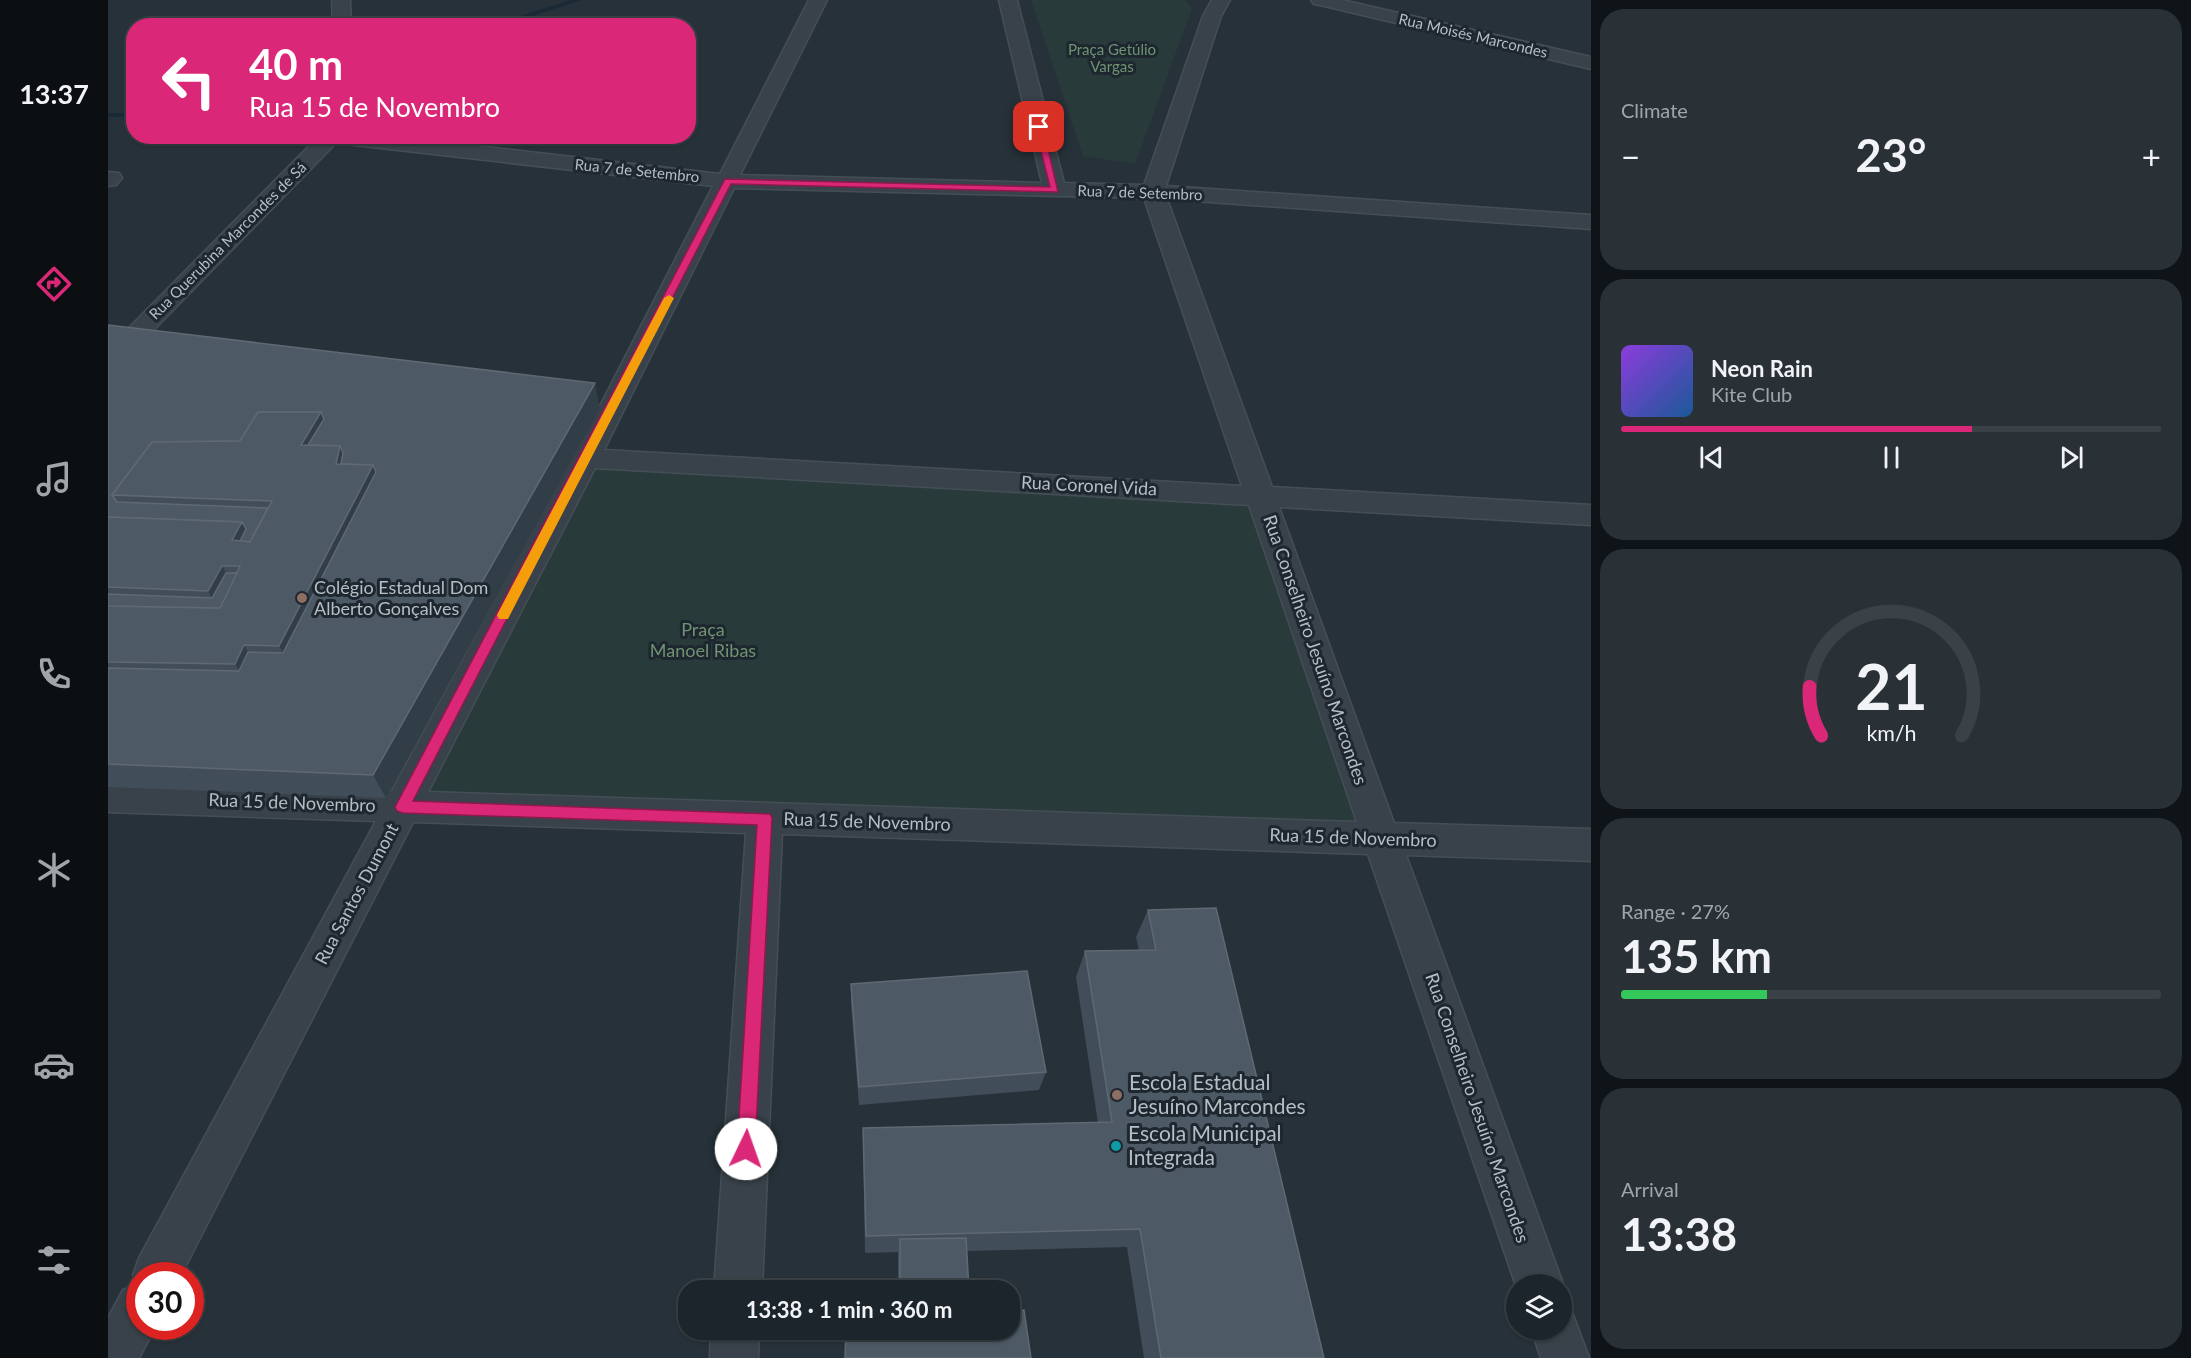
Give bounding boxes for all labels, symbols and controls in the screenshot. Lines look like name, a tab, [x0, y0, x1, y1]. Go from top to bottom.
street label: Rua Moisés Marcondes	[1397, 9, 1549, 61]
text: 40 m	[249, 39, 343, 89]
park label: Praça Getúlio Vargas	[1068, 40, 1156, 75]
icon: left	[150, 42, 228, 120]
text: 13:37	[19, 77, 89, 110]
text: Rua 15 de Novembro	[249, 90, 500, 123]
text: Climate	[1621, 98, 1688, 122]
pin	[1013, 101, 1064, 152]
icon: arrive	[1022, 110, 1055, 143]
text: 23°	[1856, 128, 1926, 182]
text: −	[1621, 136, 1640, 176]
text: +	[2142, 136, 2161, 176]
street label: Rua 7 de Setembro	[574, 155, 700, 185]
street label: Rua Querubina Marcondes de Sá	[145, 158, 310, 323]
street label: Rua 7 de Setembro	[1077, 181, 1203, 203]
icon: directions	[33, 263, 75, 305]
text: Neon Rain	[1711, 355, 1813, 382]
text: Kite Club	[1711, 382, 1792, 406]
icon: previous	[1695, 441, 1728, 474]
icon: pause	[1875, 441, 1908, 474]
icon: next	[2055, 441, 2088, 474]
icon: music	[33, 458, 75, 500]
street label: Rua Coronel Vida	[1020, 470, 1158, 500]
street label: Rua Conselheiro Jesuíno Marcondes	[1259, 512, 1373, 788]
place label: Colégio Estadual Dom Alberto Gonçalves	[314, 576, 488, 619]
marker: Colégio Estadual Dom Alberto Gonçalves	[295, 591, 309, 605]
park label: Praça Manoel Ribas	[650, 618, 756, 661]
text: 21	[1855, 648, 1927, 723]
icon: phone	[33, 653, 75, 695]
text: km/h	[1866, 720, 1916, 746]
street label: Rua 15 de Novembro	[208, 788, 376, 816]
street label: Rua 15 de Novembro	[783, 807, 951, 835]
street label: Rua Santos Dumont	[310, 819, 403, 968]
street label: Rua 15 de Novembro	[1269, 823, 1437, 851]
icon: climate	[33, 849, 75, 891]
text: Range · 27%	[1621, 899, 1730, 923]
text: 135 km	[1621, 929, 1772, 983]
street label: Rua Conselheiro Jesuíno Marcondes	[1421, 970, 1535, 1246]
icon: car	[33, 1044, 75, 1086]
place label: Escola Estadual Jesuíno Marcondes	[1129, 1069, 1306, 1118]
marker: Escola Estadual Jesuíno Marcondes	[1110, 1088, 1124, 1102]
position arrow	[714, 1117, 778, 1181]
place label: Escola Municipal Integrada	[1128, 1120, 1282, 1169]
marker: Escola Municipal Integrada	[1109, 1139, 1123, 1153]
text: Arrival	[1621, 1177, 1679, 1201]
text: 13:38	[1621, 1207, 1737, 1261]
icon: filters	[33, 1239, 75, 1281]
speed limit sign: 30	[126, 1262, 204, 1340]
map controls	[1506, 1274, 1572, 1340]
button: layers	[1506, 1274, 1572, 1340]
text: 13:38 · 1 min · 360 m	[746, 1296, 952, 1323]

